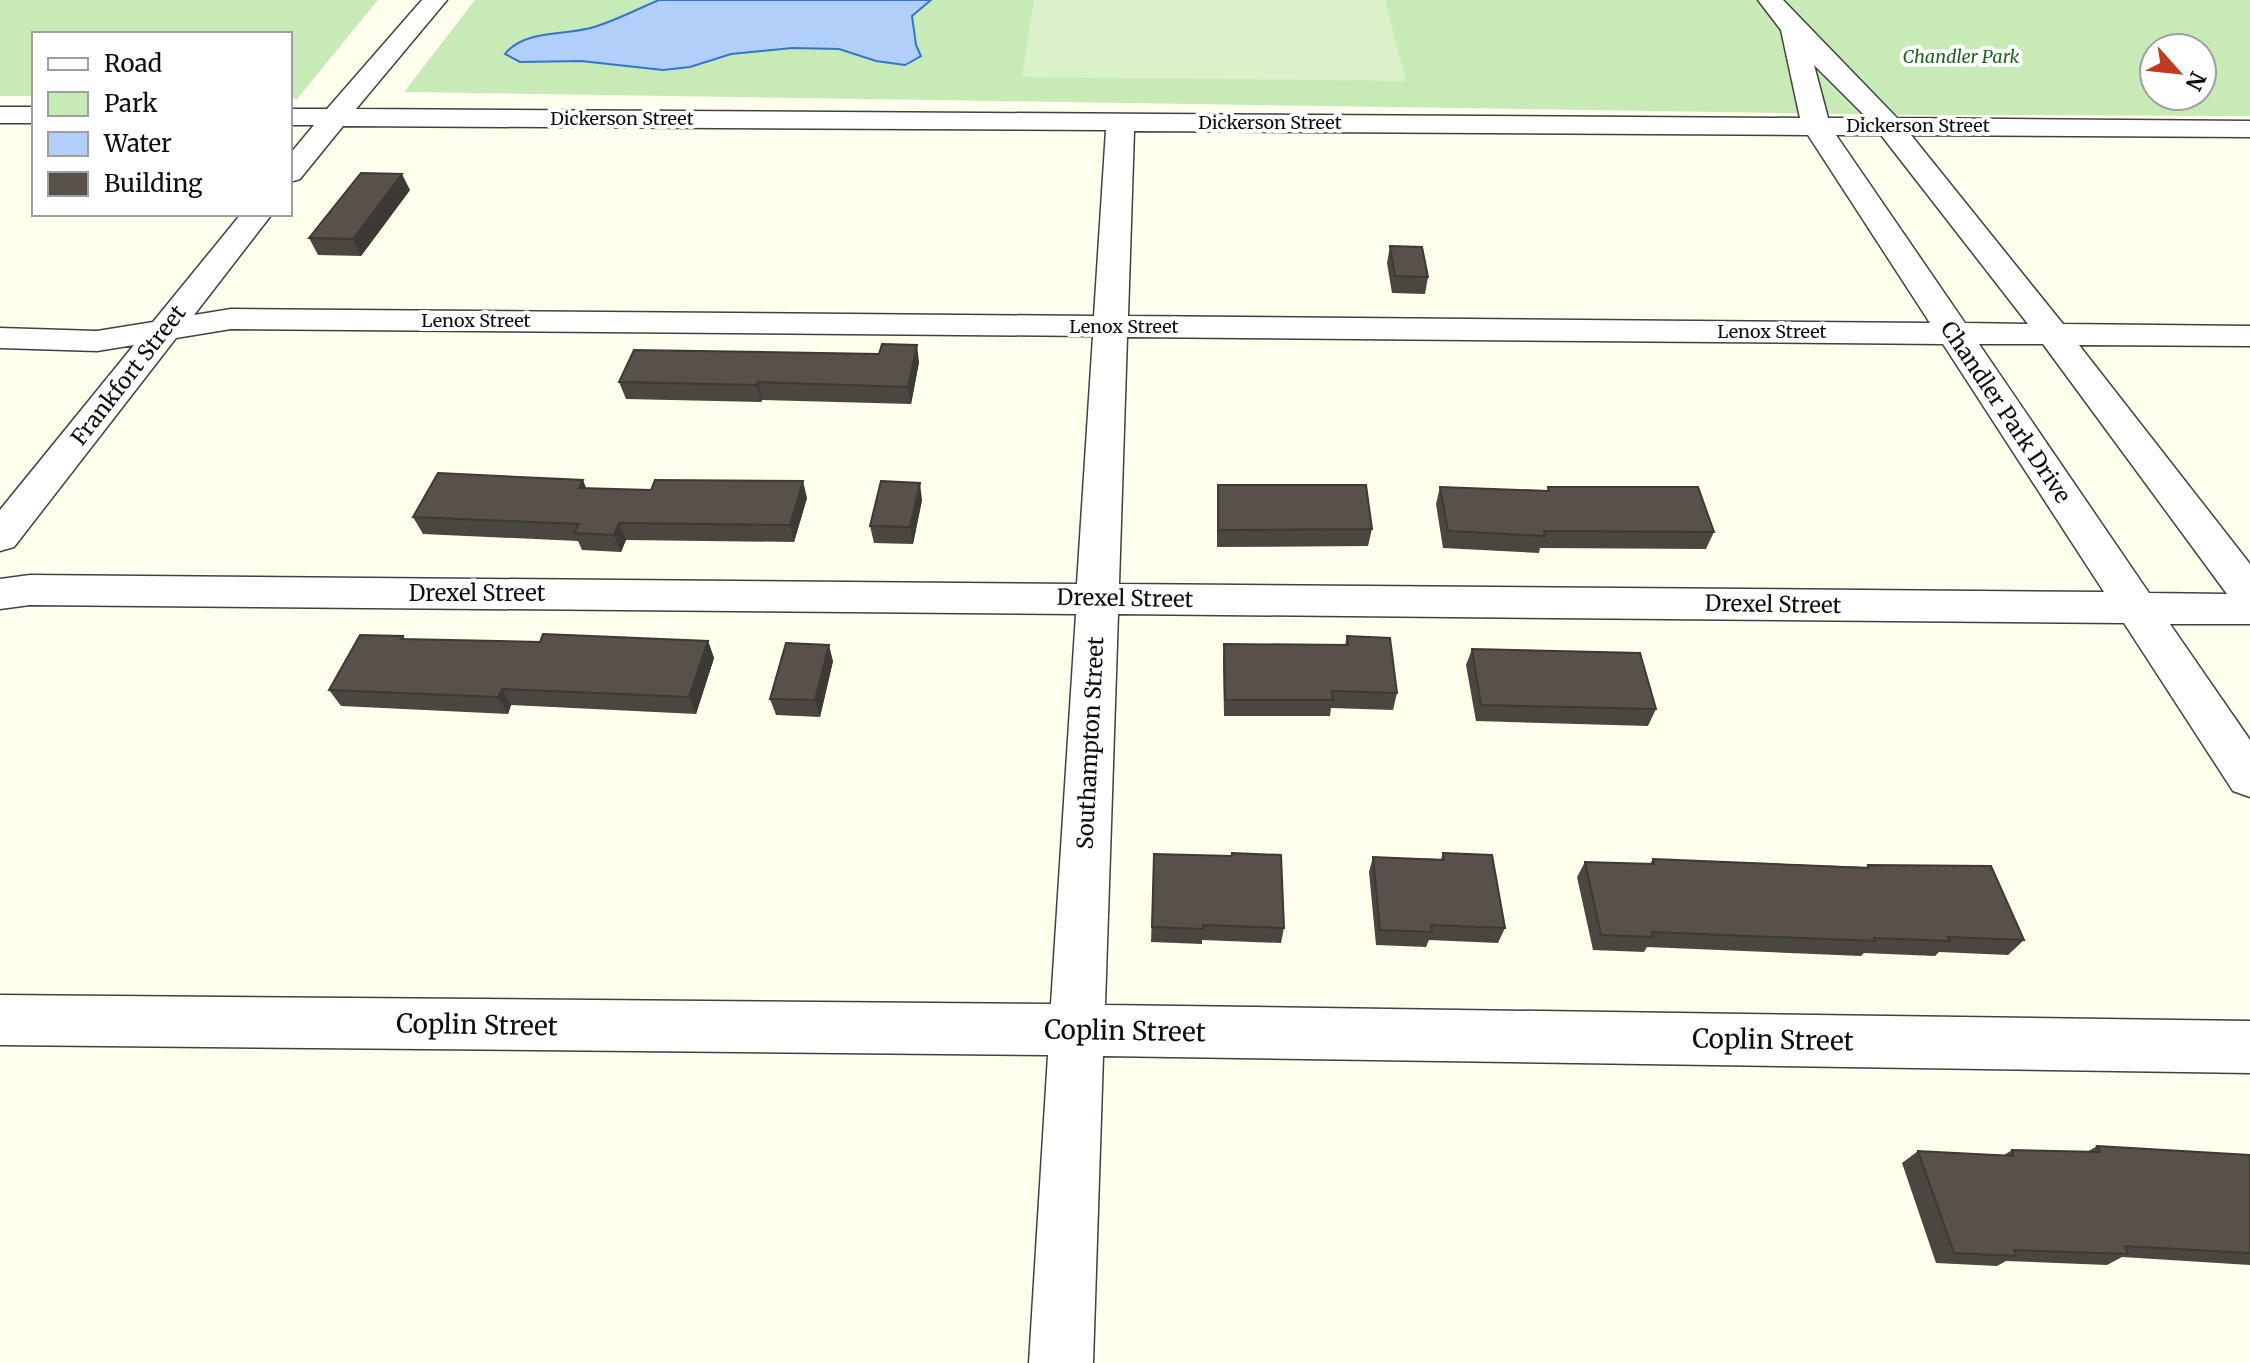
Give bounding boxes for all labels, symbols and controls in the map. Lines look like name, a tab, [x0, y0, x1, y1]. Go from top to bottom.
legend	[32, 32, 292, 216]
north arrow	[2138, 32, 2218, 112]
park label: Chandler Park	[1903, 45, 2020, 68]
text: Road	[104, 48, 162, 79]
text: N	[2179, 67, 2212, 96]
text: Park	[104, 88, 158, 119]
street label: Dickerson Street	[550, 107, 694, 130]
street label: Dickerson Street	[1198, 111, 1342, 134]
street label: Dickerson Street	[1846, 114, 1990, 137]
text: Water	[103, 128, 172, 159]
text: Building	[104, 168, 203, 199]
street label: Frankfort Street	[65, 299, 192, 451]
street label: Lenox Street	[421, 309, 531, 332]
street label: Lenox Street	[1069, 315, 1179, 338]
street label: Chandler Park Drive	[1935, 316, 2077, 508]
street label: Lenox Street	[1717, 320, 1827, 343]
street label: Drexel Street	[409, 579, 546, 607]
street label: Drexel Street	[1056, 583, 1194, 613]
street label: Drexel Street	[1704, 589, 1842, 619]
street label: Southampton Street	[1070, 635, 1110, 850]
street label: Coplin Street	[396, 1007, 558, 1042]
street label: Coplin Street	[1044, 1013, 1206, 1048]
street label: Coplin Street	[1692, 1022, 1854, 1057]

